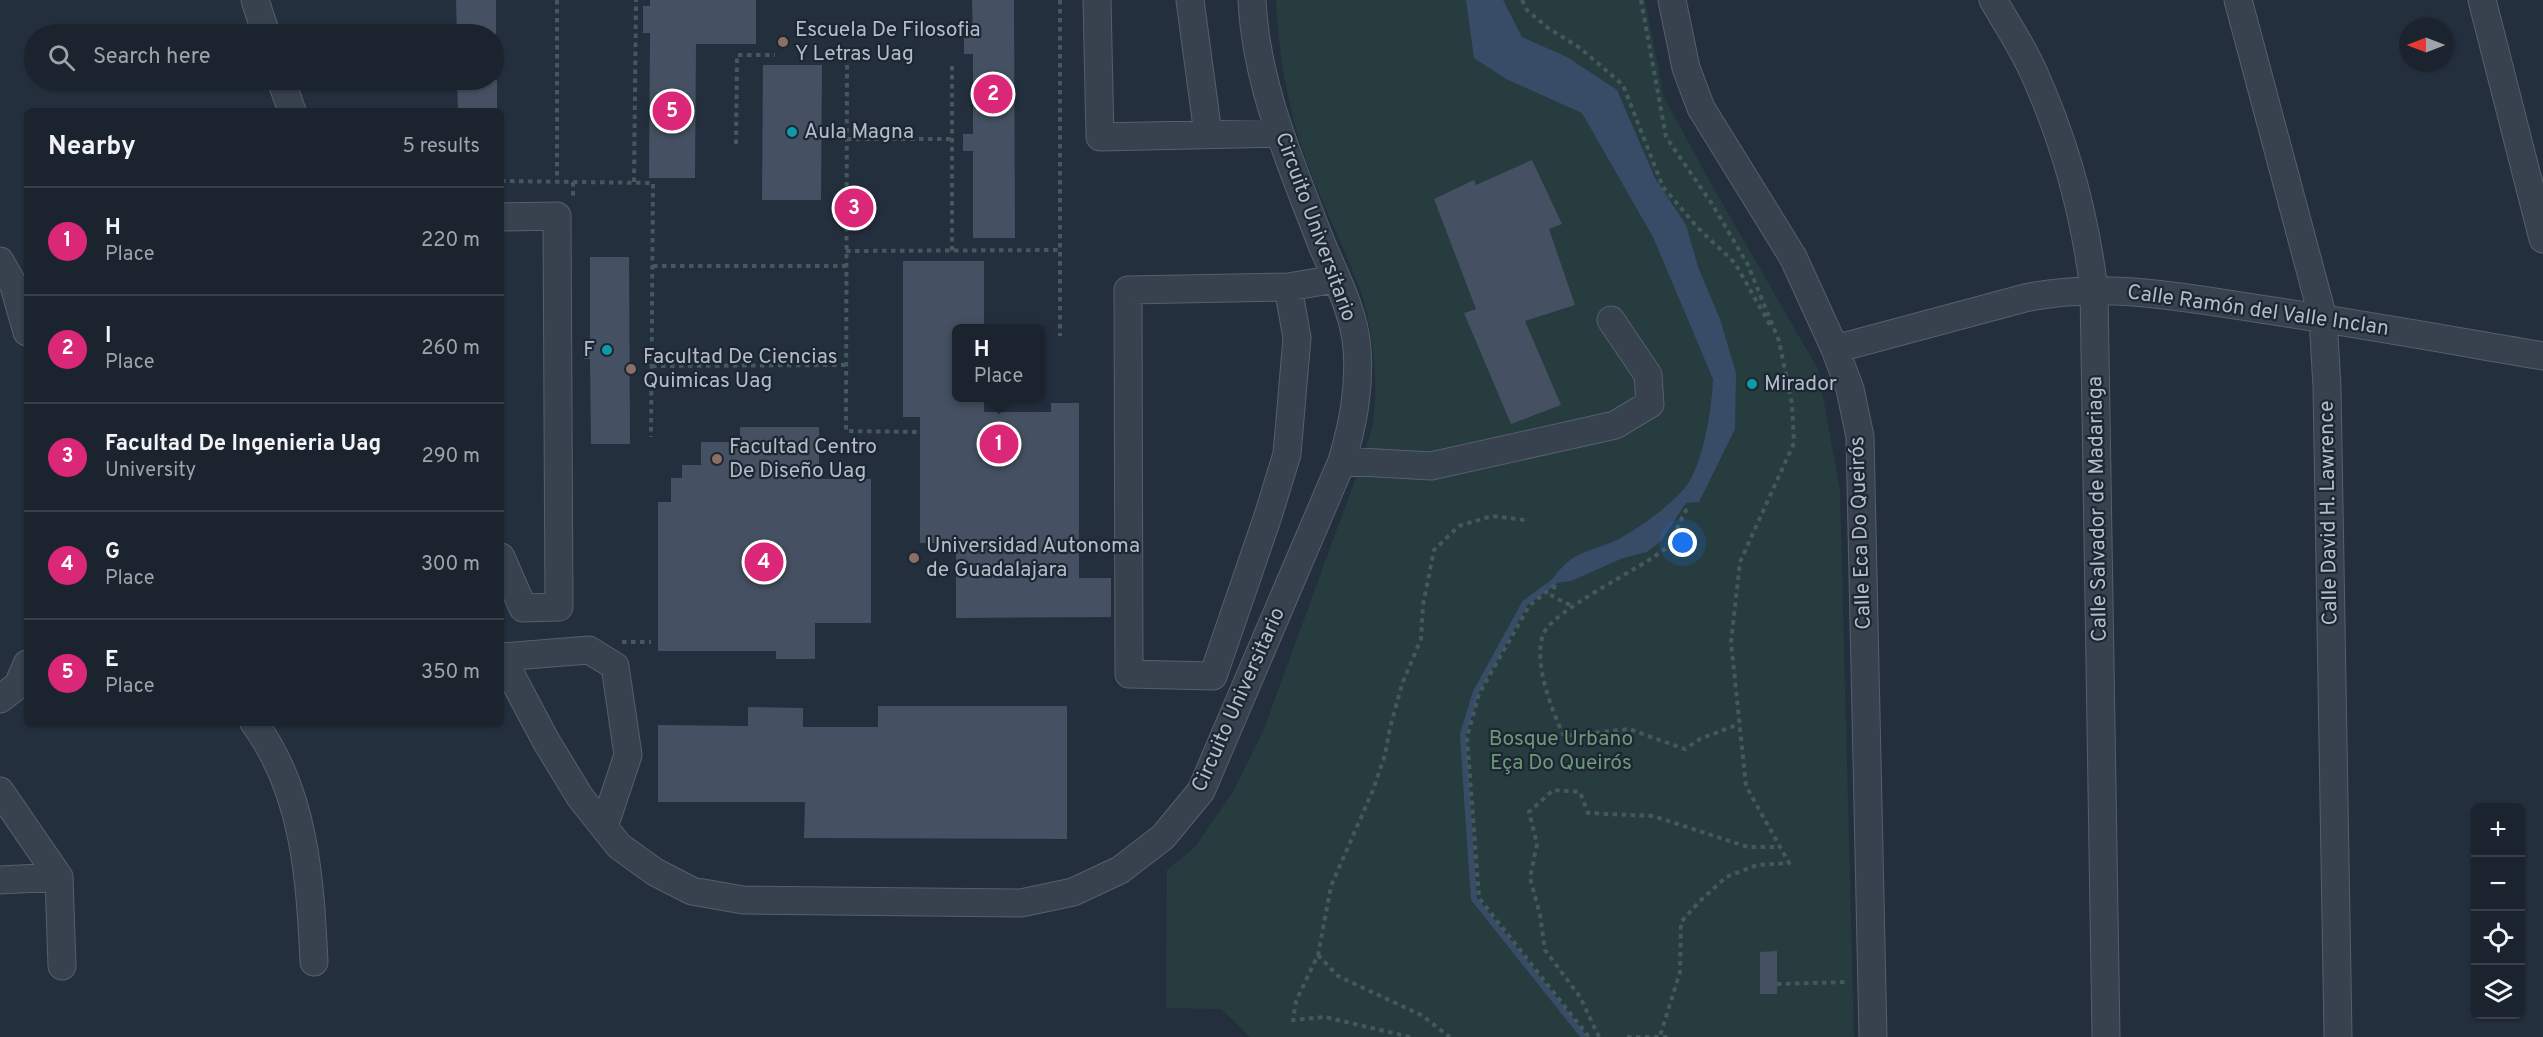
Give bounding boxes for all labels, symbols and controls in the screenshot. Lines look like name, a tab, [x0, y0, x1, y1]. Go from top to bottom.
place label: Escuela De Filosofia Y Letras Uag	[795, 17, 981, 68]
north arrow	[2399, 18, 2453, 72]
search box	[24, 24, 504, 90]
marker: Escuela De Filosofia Y Letras Uag	[776, 35, 790, 49]
icon: search	[45, 41, 78, 74]
text: Search here	[93, 44, 211, 71]
pin: 2	[974, 72, 1012, 116]
pin: 5	[652, 88, 692, 134]
place label: Aula Magna	[804, 119, 914, 146]
marker: Aula Magna	[785, 125, 799, 139]
street label: Circuito Universitario	[1268, 129, 1362, 325]
text: Nearby	[48, 131, 136, 164]
text: 5 results	[403, 134, 480, 160]
pin: 3	[834, 186, 874, 230]
text: H	[105, 215, 121, 242]
text: 1	[64, 228, 72, 254]
text: 220 m	[421, 228, 480, 254]
text: Place	[105, 242, 155, 268]
street label: Calle Ramón del Valle Inclan	[2125, 279, 2391, 343]
text: I	[105, 323, 112, 350]
popup	[952, 324, 1045, 402]
text: 2	[61, 336, 74, 362]
text: 260 m	[421, 336, 480, 362]
place label: F	[583, 337, 595, 364]
text: H	[974, 337, 990, 364]
marker: F	[600, 343, 614, 357]
place label: Facultad De Ciencias Quimicas Uag	[643, 344, 838, 395]
text: Place	[105, 350, 155, 376]
marker: Facultad De Ciencias Quimicas Uag	[624, 362, 638, 376]
text: Place	[974, 364, 1023, 390]
place label: Mirador	[1764, 371, 1837, 398]
street label: Calle Salvador de Madariaga	[2082, 376, 2114, 642]
marker: Mirador	[1745, 377, 1759, 391]
street label: Calle David H. Lawrence	[2314, 400, 2344, 626]
pin: 1	[980, 422, 1018, 466]
text: Facultad De Ingenieria Uag	[105, 431, 381, 458]
place label: Facultad Centro De Diseño Uag	[729, 434, 877, 485]
street label: Calle Eca Do Queirós	[1844, 436, 1878, 630]
text: 3	[62, 444, 74, 470]
text: 290 m	[422, 444, 480, 470]
marker: Facultad Centro De Diseño Uag	[710, 452, 724, 466]
text: University	[105, 458, 196, 484]
your location	[1668, 528, 1697, 557]
place label: Universidad Autonoma de Guadalajara	[926, 533, 1140, 584]
text: G	[105, 539, 120, 566]
pin: 4	[744, 540, 783, 584]
marker: Universidad Autonoma de Guadalajara	[907, 551, 921, 565]
text: 4	[61, 552, 74, 578]
text: 300 m	[421, 552, 480, 578]
text: Place	[105, 566, 155, 592]
street label: Circuito Universitario	[1186, 603, 1292, 797]
text: E	[105, 647, 119, 674]
text: 5	[61, 660, 74, 686]
text: 350 m	[421, 660, 480, 686]
text: Place	[105, 674, 155, 700]
park label: Bosque Urbano Eça Do Queirós	[1489, 726, 1633, 777]
map controls	[2471, 803, 2525, 1019]
button: +	[2471, 803, 2525, 857]
button: −	[2471, 857, 2525, 911]
button: locate	[2471, 911, 2525, 965]
button: layers	[2471, 965, 2525, 1019]

